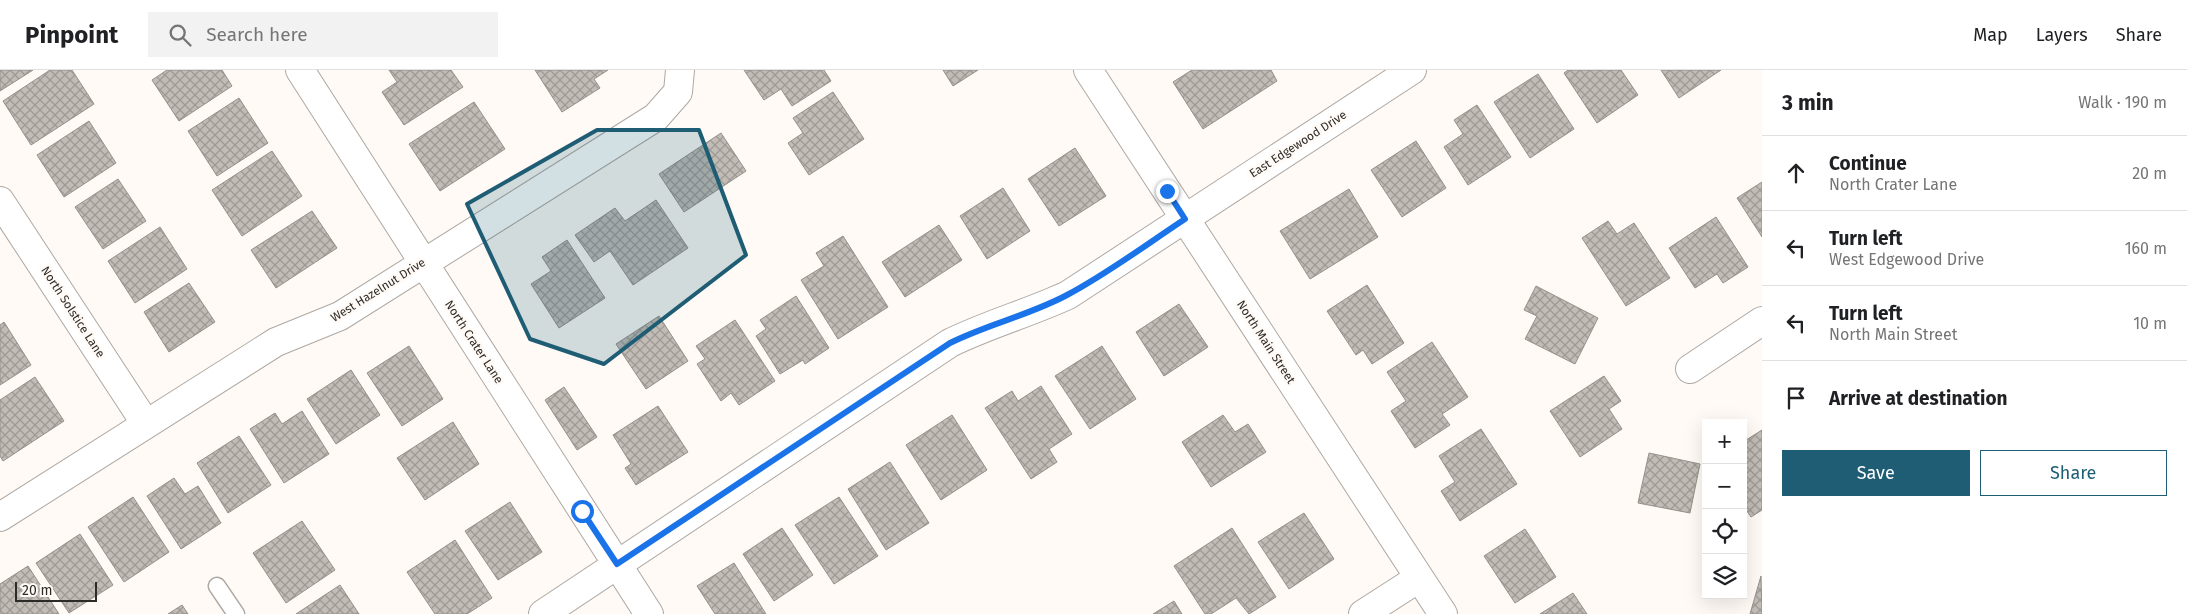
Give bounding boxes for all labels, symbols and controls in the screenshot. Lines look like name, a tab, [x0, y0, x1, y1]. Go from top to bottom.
search box	[148, 12, 498, 57]
text: Pinpoint	[25, 21, 118, 49]
icon: search	[166, 21, 194, 49]
text: Search here	[206, 23, 308, 46]
text: Map	[1973, 24, 2008, 46]
text: Layers	[2036, 24, 2088, 46]
text: Share	[2116, 24, 2162, 46]
text: 3 min	[1782, 90, 1834, 116]
text: Walk · 190 m	[2078, 93, 2167, 112]
street label: East Edgewood Drive	[1247, 107, 1349, 181]
text: Continue	[1829, 152, 1907, 175]
icon: ahead	[1782, 159, 1810, 187]
text: 20 m	[2132, 164, 2167, 183]
text: North Crater Lane	[1829, 175, 1957, 194]
route end	[1156, 180, 1179, 203]
text: Turn left	[1829, 227, 1903, 250]
icon: left	[1782, 234, 1810, 262]
text: 160 m	[2125, 239, 2167, 258]
text: West Edgewood Drive	[1829, 250, 1984, 269]
street label: West Hazelnut Drive	[328, 255, 428, 325]
street label: North Solstice Lane	[38, 264, 108, 360]
street label: North Crater Lane	[442, 298, 506, 386]
street label: North Main Street	[1234, 298, 1298, 387]
text: Turn left	[1829, 302, 1903, 325]
icon: left	[1782, 309, 1810, 337]
text: 10 m	[2133, 314, 2167, 333]
text: North Main Street	[1829, 325, 1958, 344]
icon: arrive	[1782, 384, 1810, 412]
text: Arrive at destination	[1829, 387, 2008, 410]
map controls	[1702, 419, 1747, 599]
button: +	[1702, 419, 1747, 464]
button: Save	[1782, 450, 1970, 496]
button: Share	[1980, 450, 2167, 496]
button: −	[1702, 464, 1747, 509]
route start	[571, 500, 594, 523]
button: locate	[1702, 509, 1747, 554]
button: layers	[1702, 554, 1747, 599]
scale bar	[15, 579, 98, 602]
text: 20 m	[22, 582, 52, 599]

